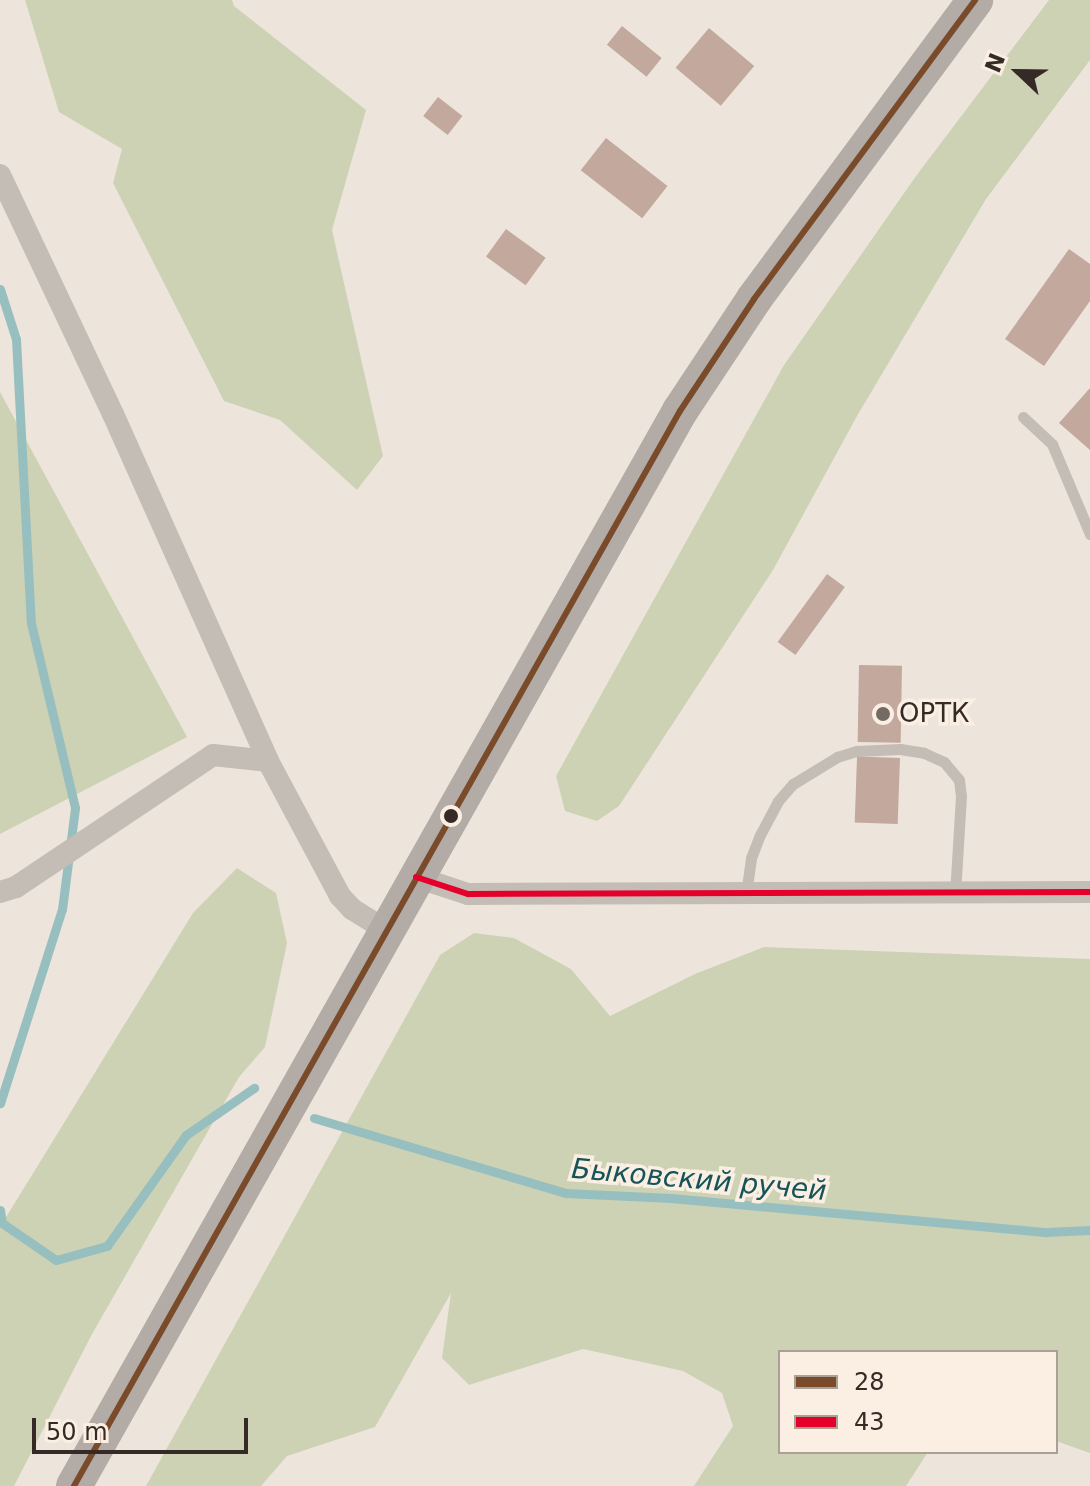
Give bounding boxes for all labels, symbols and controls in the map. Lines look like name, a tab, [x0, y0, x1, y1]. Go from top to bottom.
north arrow	[978, 32, 1058, 112]
text: N	[980, 50, 1010, 76]
place label: ОРТК	[899, 698, 969, 730]
marker: ОРТК	[874, 705, 892, 723]
unlabelled marker	[443, 808, 459, 824]
water label: Быковский ручей	[570, 1152, 828, 1208]
legend	[778, 1350, 1058, 1454]
text: 28	[854, 1368, 885, 1396]
scale bar	[36, 1402, 252, 1452]
text: 43	[854, 1408, 885, 1436]
text: 50 m	[46, 1418, 108, 1446]

